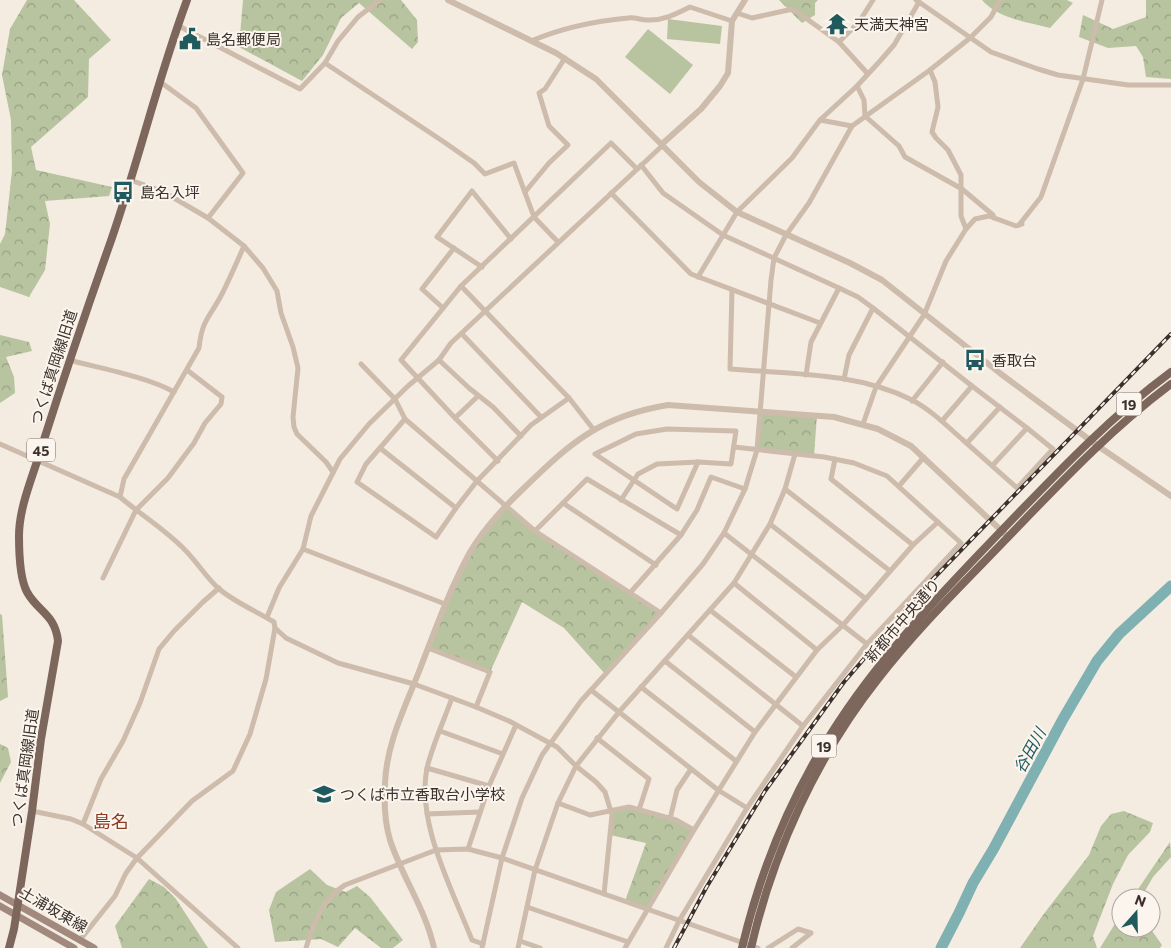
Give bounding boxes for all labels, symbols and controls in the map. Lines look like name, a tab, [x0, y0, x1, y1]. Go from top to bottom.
temple icon: 天満天神宮	[824, 11, 850, 37]
place label: 天満天神宮	[854, 15, 929, 33]
public building icon: 島名郵便局	[177, 26, 203, 52]
place label: 島名郵便局	[206, 30, 281, 48]
bus stop icon: 島名入坪	[110, 179, 136, 205]
place label: 島名入坪	[140, 183, 200, 201]
street label: つくば真岡線旧道	[26, 307, 80, 427]
bus stop icon: 香取台	[962, 347, 988, 373]
place label: 香取台	[992, 351, 1037, 369]
road number: 19	[1116, 392, 1142, 416]
road number: 45	[27, 438, 55, 462]
street label: 新都市中央通り	[861, 574, 943, 666]
street label: つくば真岡線旧道	[7, 707, 41, 829]
water label: 谷田川	[1009, 723, 1050, 776]
road number: 19	[812, 734, 836, 758]
school or university icon: つくば市立香取台小学校	[311, 781, 337, 807]
place label: つくば市立香取台小学校	[340, 785, 505, 803]
district label: 島名	[93, 810, 129, 832]
street label: 土浦坂東線	[17, 882, 91, 936]
north arrow	[1111, 888, 1161, 938]
text: N	[1133, 891, 1148, 910]

